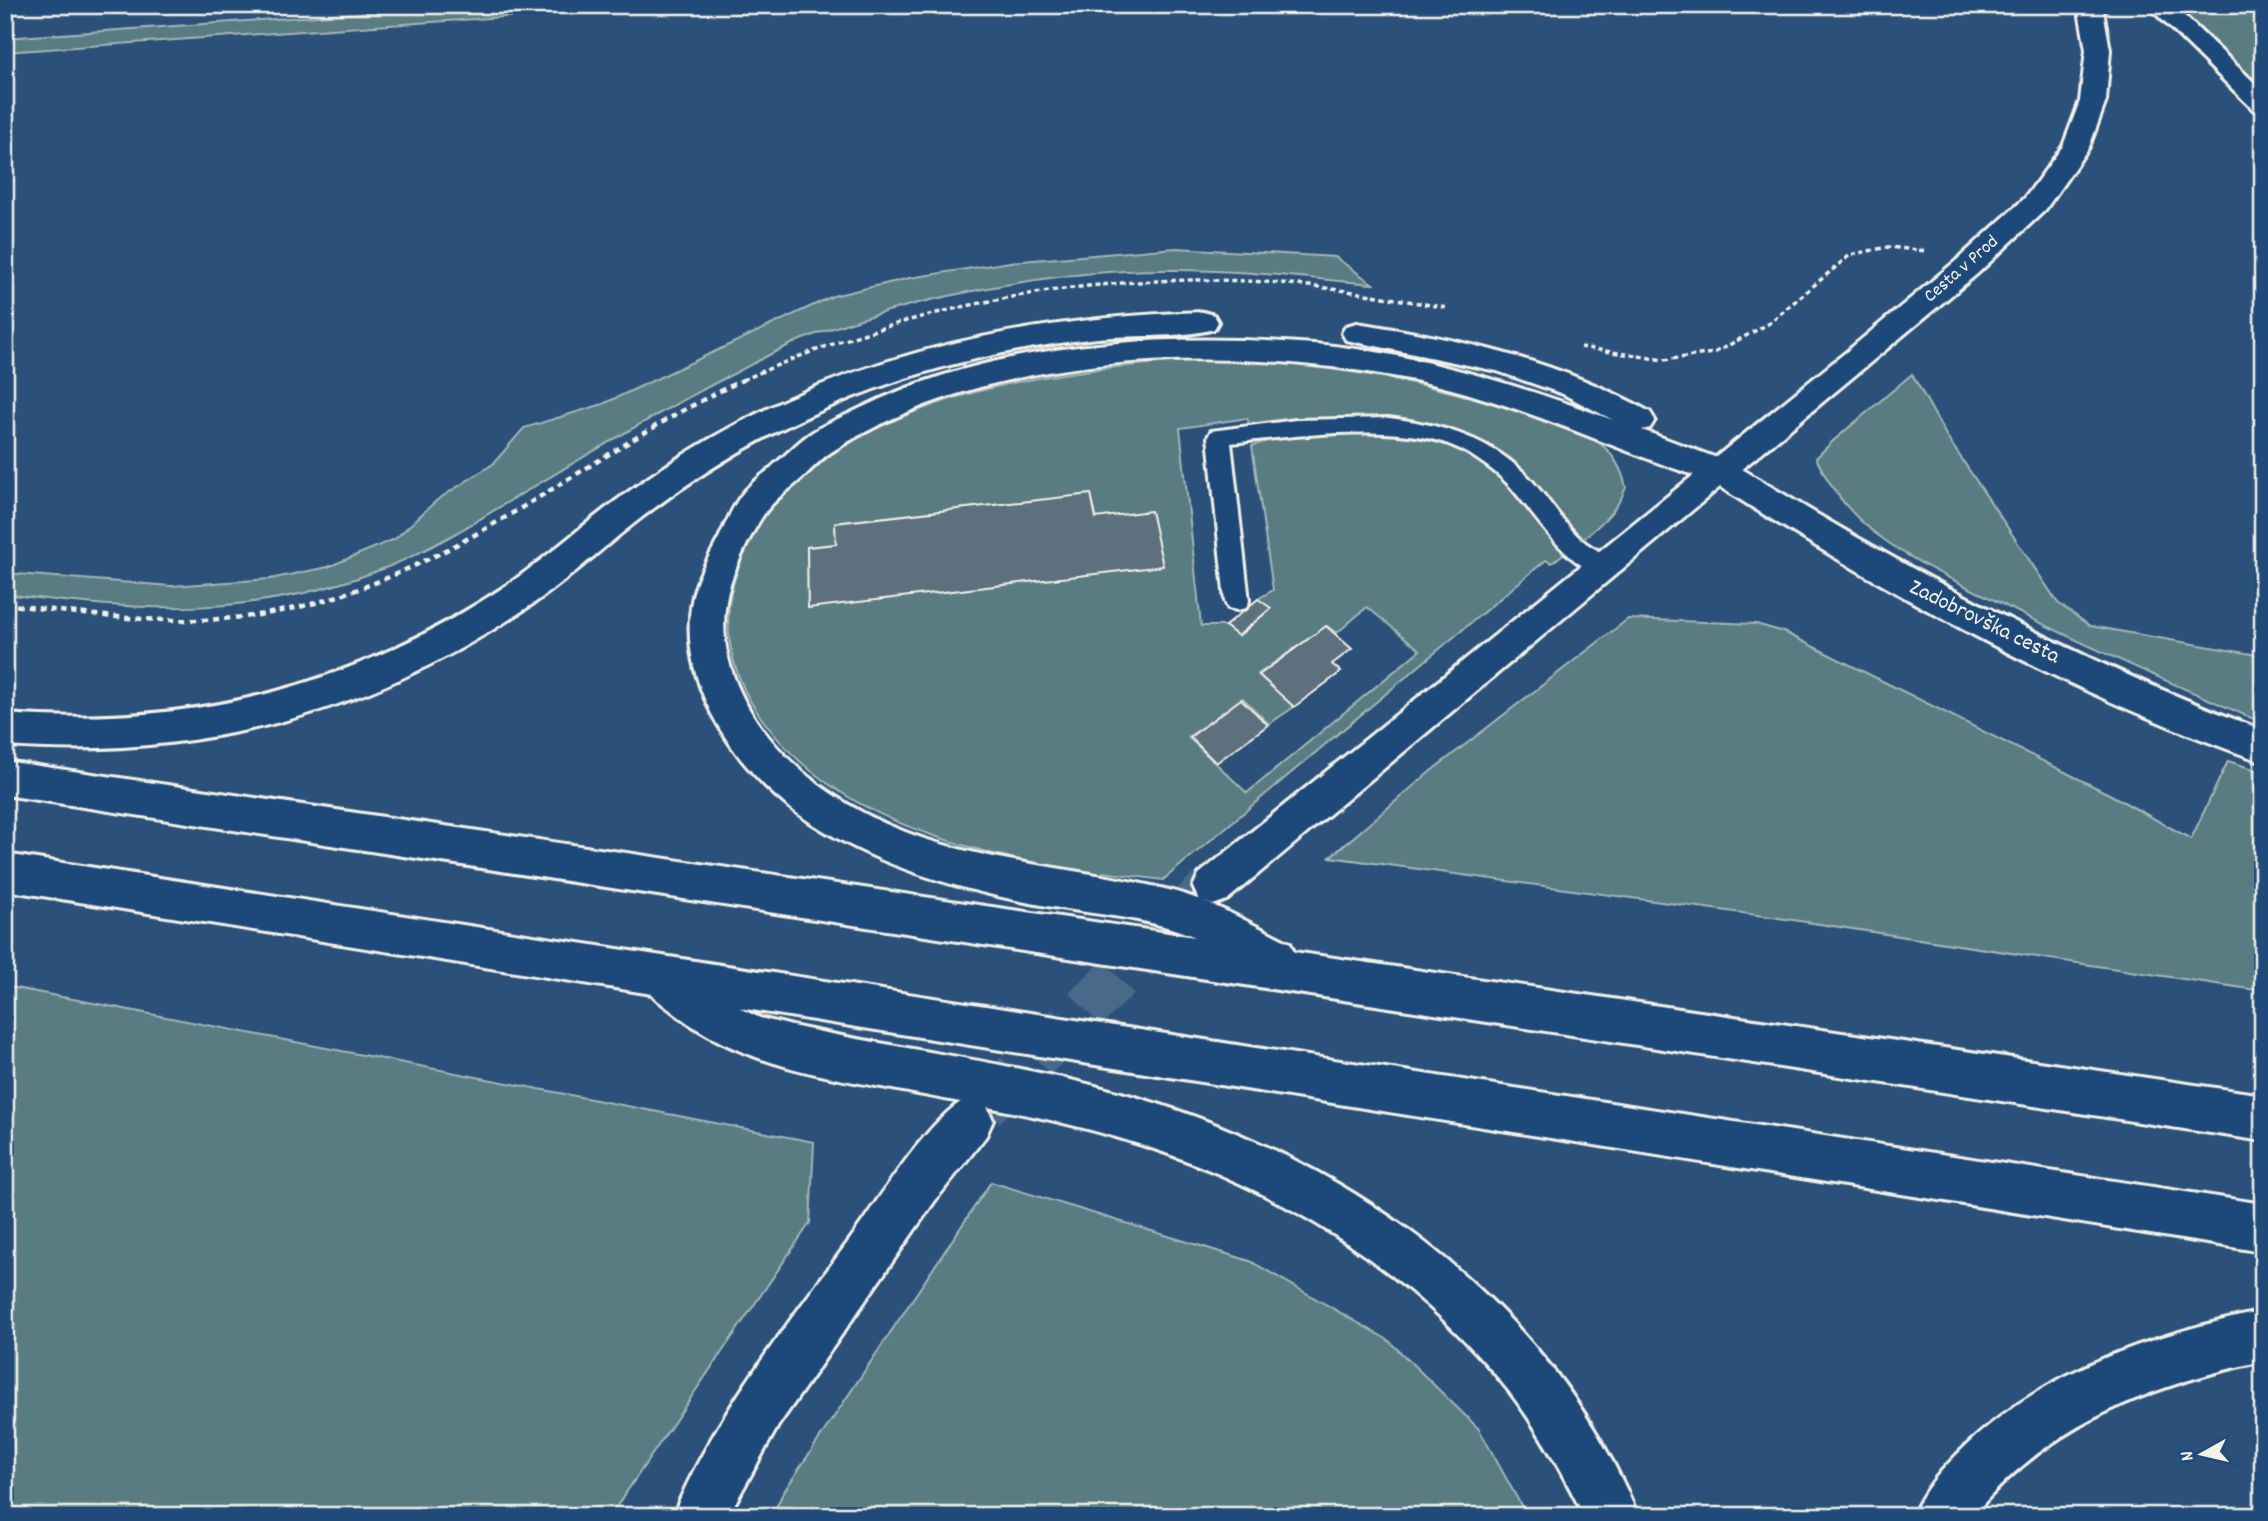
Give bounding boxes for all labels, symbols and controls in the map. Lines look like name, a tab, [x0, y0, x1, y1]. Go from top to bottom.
street label: Cesta v Prod	[1919, 230, 2005, 310]
street label: Zadobrovška cesta	[1903, 572, 2066, 674]
north arrow	[2166, 1420, 2236, 1490]
text: N	[2175, 1449, 2203, 1462]

